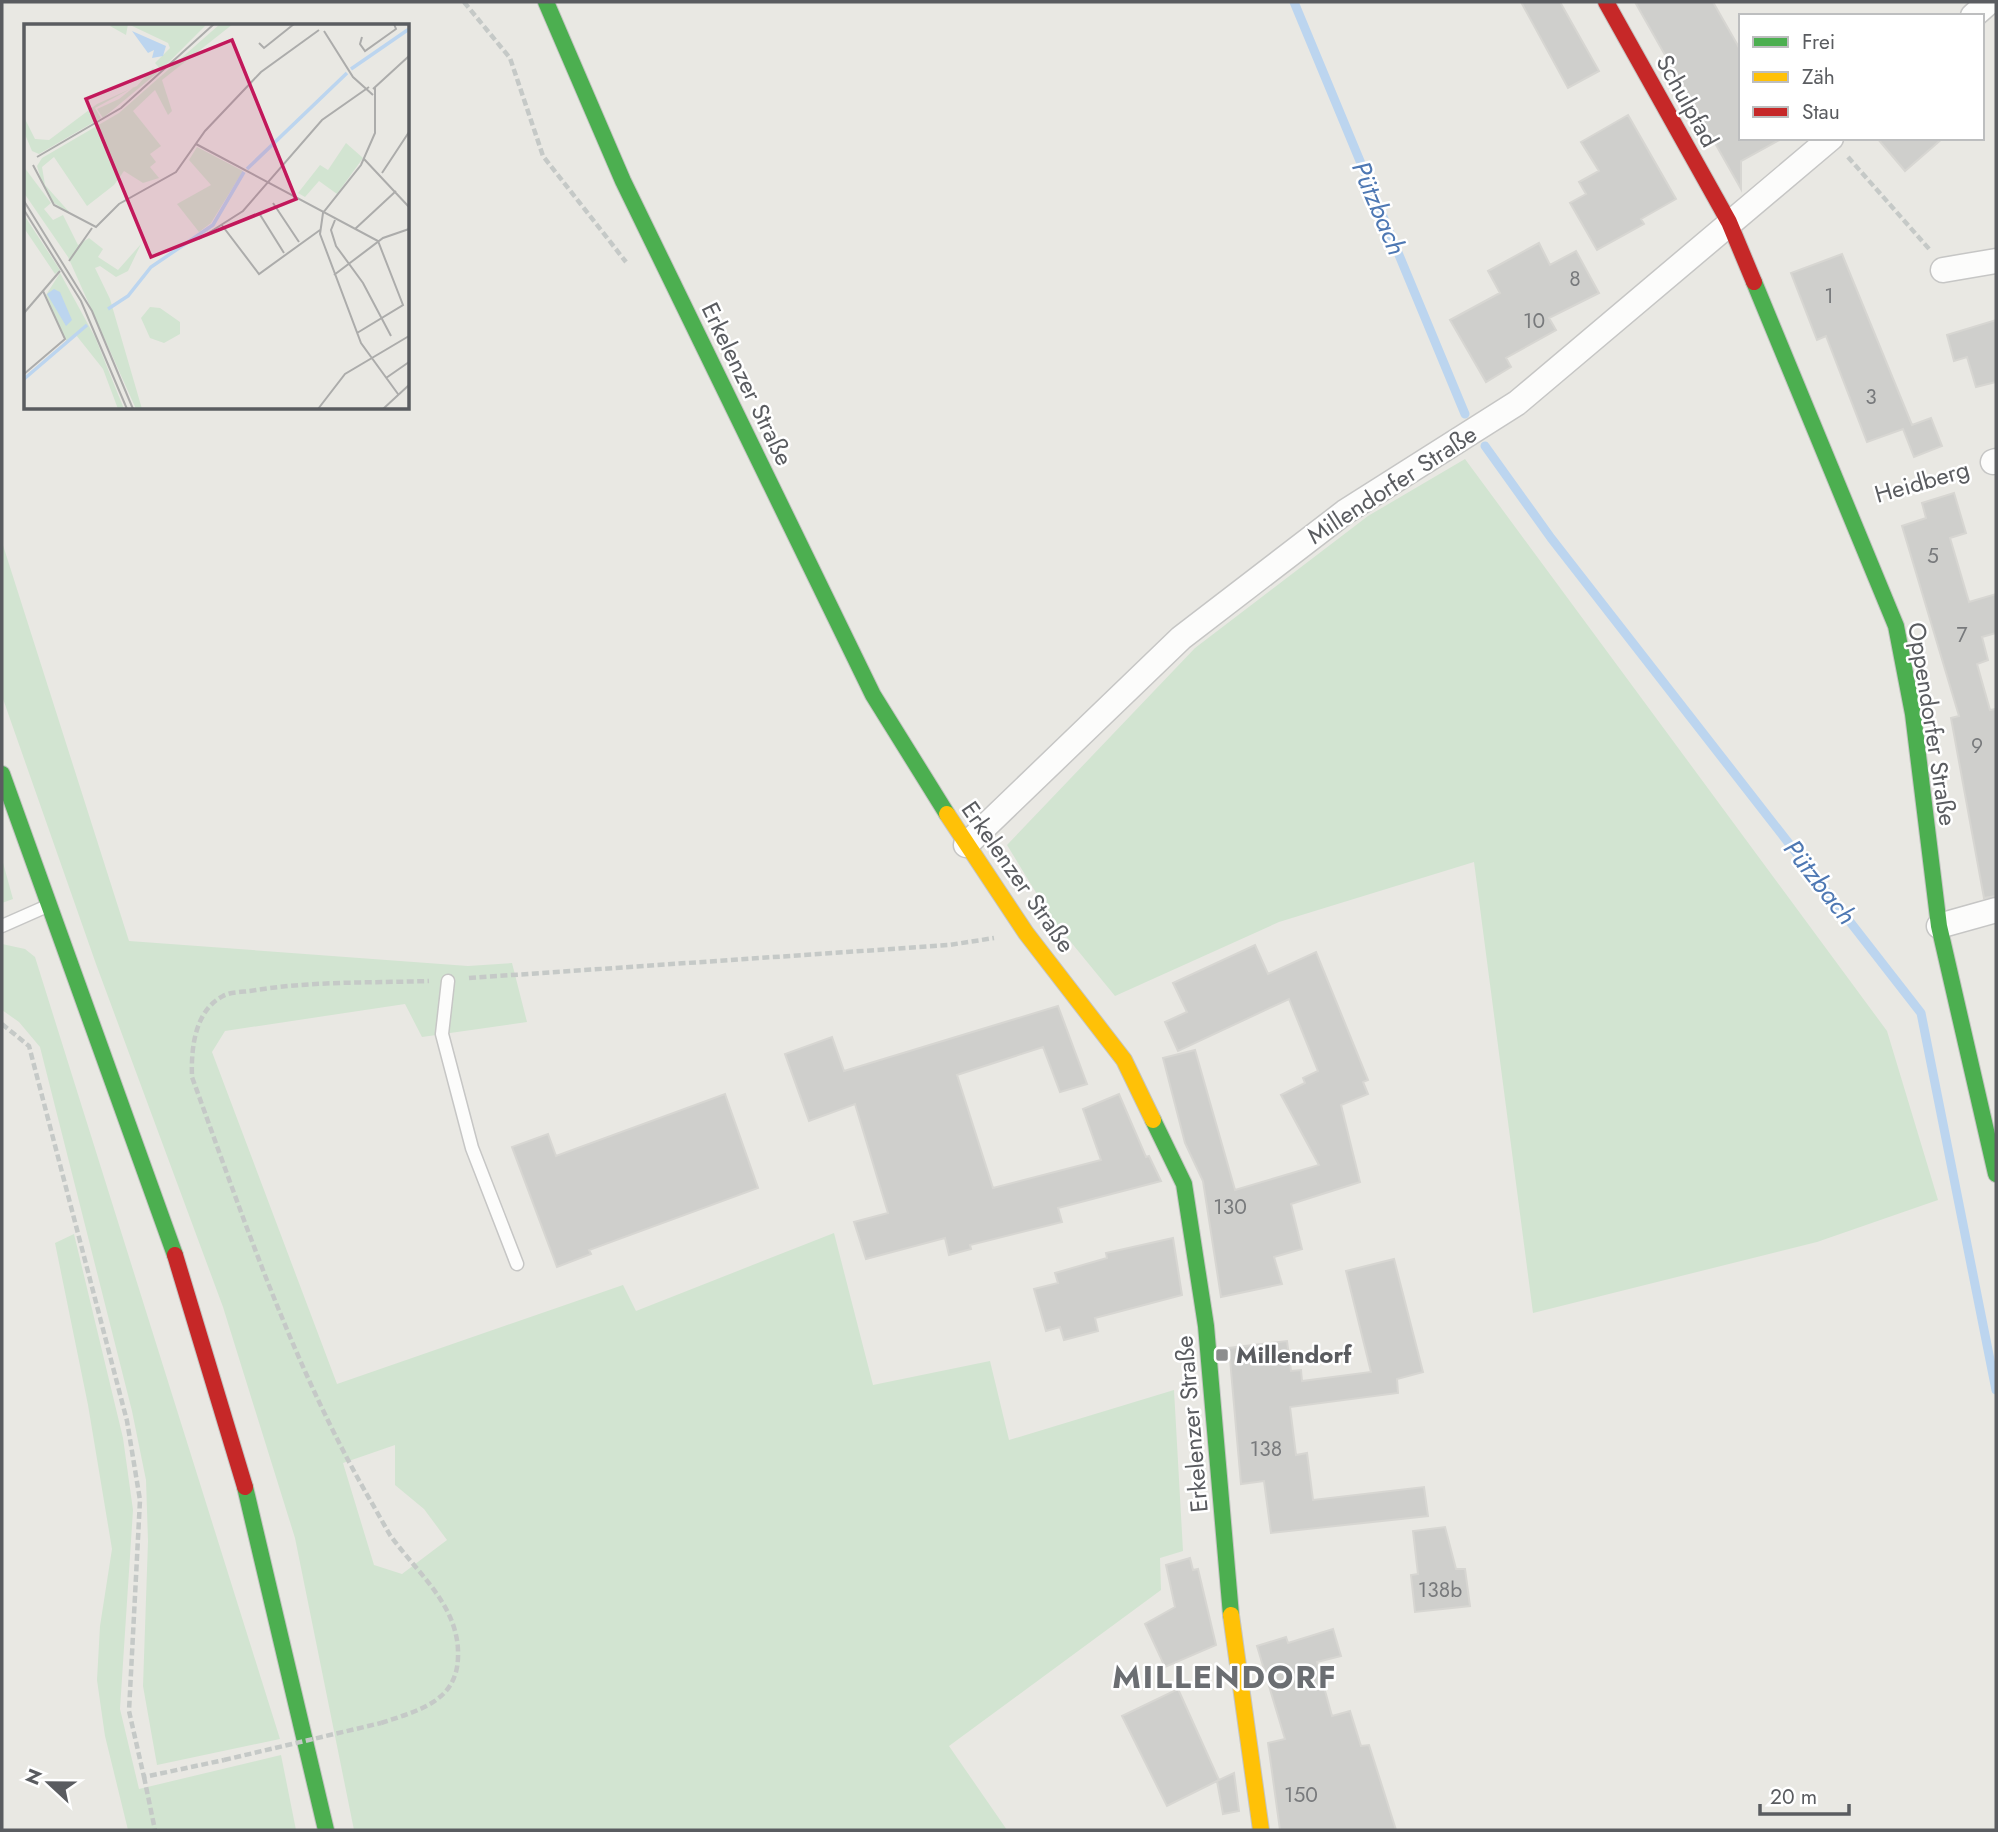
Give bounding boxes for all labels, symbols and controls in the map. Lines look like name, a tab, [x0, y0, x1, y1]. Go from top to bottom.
legend	[1739, 14, 1984, 140]
inset map	[24, 24, 410, 410]
text: Frei	[1802, 27, 1835, 57]
street label: Schulpfad	[1648, 48, 1727, 153]
text: Zäh	[1802, 62, 1835, 92]
text: Stau	[1802, 97, 1840, 127]
water label: Pützbach	[1342, 155, 1416, 261]
house number: 8	[1569, 264, 1581, 294]
house number: 1	[1824, 281, 1834, 311]
street label: Erkelenzer Straße	[693, 296, 802, 471]
house number: 10	[1523, 306, 1545, 336]
house number: 3	[1865, 382, 1877, 412]
street label: Millendorfer Straße	[1300, 417, 1483, 553]
street label: Heidberg	[1870, 451, 1973, 512]
house number: 5	[1927, 541, 1939, 571]
street label: Oppendorfer Straße	[1899, 620, 1966, 828]
house number: 7	[1956, 620, 1968, 650]
house number: 9	[1971, 731, 1983, 761]
street label: Erkelenzer Straße	[953, 794, 1084, 959]
water label: Pützbach	[1775, 831, 1865, 933]
house number: 130	[1213, 1192, 1247, 1222]
street label: Erkelenzer Straße	[1166, 1334, 1217, 1514]
place label: Millendorf	[1236, 1337, 1353, 1372]
marker: Millendorf	[1214, 1347, 1230, 1363]
house number: 138	[1250, 1434, 1282, 1464]
house number: 138b	[1418, 1575, 1462, 1605]
district label: MILLENDORF	[1112, 1654, 1338, 1700]
north arrow	[14, 1748, 84, 1818]
text: N	[18, 1765, 49, 1789]
scale bar	[1760, 1772, 1849, 1816]
house number: 150	[1284, 1780, 1318, 1810]
text: 20 m	[1770, 1782, 1817, 1812]

